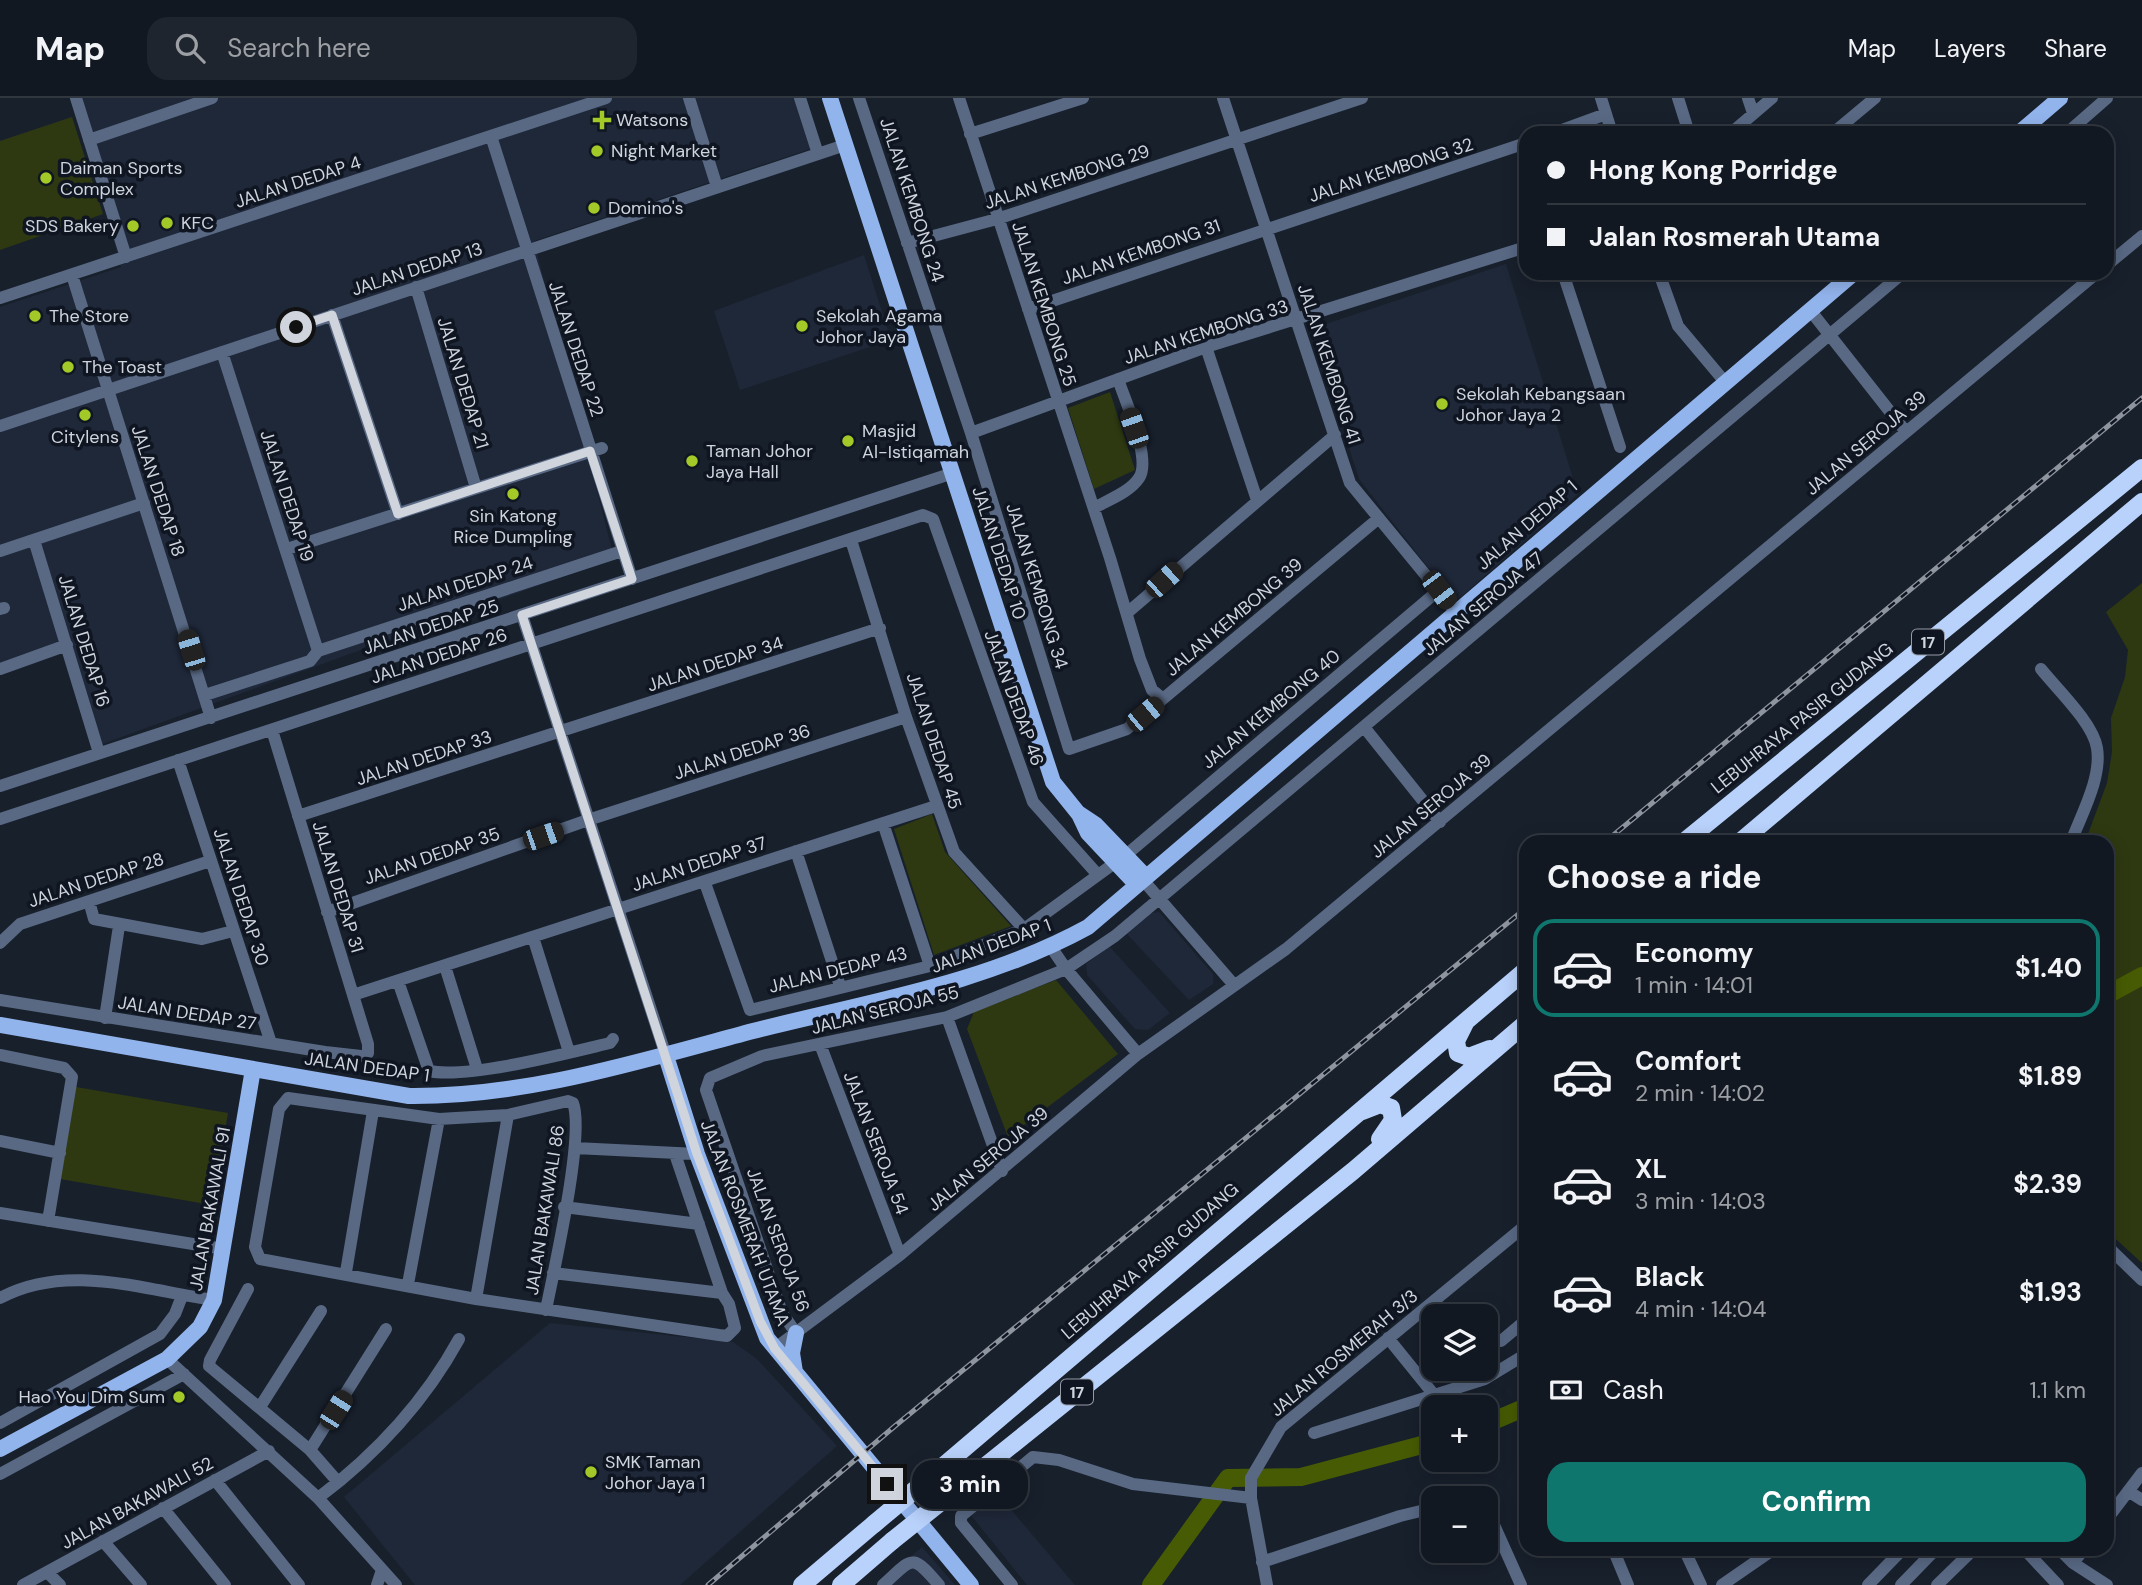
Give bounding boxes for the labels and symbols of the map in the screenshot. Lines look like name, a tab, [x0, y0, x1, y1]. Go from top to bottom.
place label: Watsons	[616, 108, 688, 132]
marker: Watsons	[594, 112, 610, 128]
street label: JALAN KEMBONG 24	[874, 115, 950, 285]
street label: JALAN KEMBONG 32	[1306, 132, 1476, 208]
place label: Night Market	[611, 139, 717, 163]
street label: JALAN KEMBONG 29	[981, 139, 1153, 215]
marker: Night Market	[589, 143, 605, 159]
street label: JALAN DEDAP 4	[232, 150, 364, 214]
place label: Daiman Sports Complex	[60, 156, 183, 201]
marker: Daiman Sports Complex	[38, 170, 54, 186]
place label: Domino's	[608, 196, 684, 220]
marker: Domino's	[586, 200, 602, 216]
place label: KFC	[181, 211, 214, 235]
place label: SDS Bakery	[25, 214, 119, 238]
street label: JALAN KEMBONG 31	[1058, 214, 1224, 290]
marker: KFC	[159, 215, 175, 231]
marker: SDS Bakery	[125, 218, 141, 234]
street label: JALAN KEMBONG 25	[1006, 219, 1082, 389]
street label: JALAN DEDAP 13	[348, 236, 486, 302]
street label: JALAN DEDAP 22	[543, 278, 609, 420]
street label: JALAN KEMBONG 41	[1292, 281, 1366, 447]
street label: JALAN KEMBONG 33	[1121, 294, 1291, 370]
place label: The Store	[49, 304, 129, 328]
place label: Sekolah Agama Johor Jaya	[816, 304, 942, 349]
marker: The Store	[27, 308, 43, 324]
route start	[280, 311, 312, 343]
street label: JALAN DEDAP 21	[432, 314, 494, 452]
marker: Sekolah Agama Johor Jaya	[794, 318, 810, 334]
place label: The Toast	[82, 355, 162, 379]
marker: The Toast	[60, 359, 76, 375]
place label: Sekolah Kebangsaan Johor Jaya 2	[1456, 382, 1625, 427]
street label: JALAN SEROJA 39	[1800, 385, 1932, 501]
marker: Sekolah Kebangsaan Johor Jaya 2	[1434, 396, 1450, 412]
car	[1118, 405, 1151, 451]
marker: Citylens	[77, 407, 93, 423]
place label: Masjid Al-Istiqamah	[862, 419, 969, 464]
street label: JALAN DEDAP 18	[125, 422, 191, 560]
place label: Citylens	[51, 425, 119, 449]
street label: JALAN DEDAP 19	[254, 427, 320, 565]
marker: Masjid Al-Istiqamah	[840, 433, 856, 449]
place label: Taman Johor Jaya Hall	[706, 439, 813, 484]
marker: Taman Johor Jaya Hall	[684, 453, 700, 469]
street label: JALAN DEDAP 1	[1472, 475, 1582, 575]
street label: JALAN DEDAP 10	[966, 484, 1032, 622]
marker: Sin Katong Rice Dumpling	[505, 486, 521, 502]
street label: JALAN KEMBONG 34	[1000, 500, 1074, 672]
place label: Sin Katong Rice Dumpling	[453, 504, 573, 549]
street label: JALAN SEROJA 47	[1418, 547, 1548, 661]
street label: JALAN DEDAP 24	[394, 551, 536, 617]
street label: JALAN KEMBONG 39	[1160, 553, 1308, 681]
car	[1142, 558, 1187, 602]
car	[1418, 567, 1461, 613]
street label: JALAN DEDAP 16	[52, 572, 116, 710]
street label: JALAN DEDAP 25	[360, 594, 502, 660]
street label: JALAN DEDAP 26	[368, 623, 510, 689]
car	[175, 627, 208, 673]
street label: JALAN DEDAP 46	[978, 627, 1050, 769]
road number: 17	[1912, 629, 1944, 654]
street label: JALAN DEDAP 34	[644, 631, 786, 697]
street label: LEBUHRAYA PASIR GUDANG	[1706, 637, 1898, 799]
street label: JALAN KEMBONG 40	[1197, 644, 1345, 774]
street label: JALAN DEDAP 45	[901, 670, 967, 812]
car	[1123, 692, 1168, 736]
street label: JALAN DEDAP 36	[671, 719, 813, 785]
street label: JALAN DEDAP 33	[353, 725, 495, 791]
street label: JALAN SEROJA 39	[1365, 748, 1497, 864]
street label: JALAN DEDAP 31	[307, 818, 369, 956]
car	[520, 819, 567, 853]
street label: JALAN DEDAP 35	[361, 822, 503, 890]
street label: JALAN DEDAP 30	[207, 825, 275, 969]
street label: JALAN DEDAP 37	[629, 831, 769, 897]
street label: JALAN DEDAP 28	[25, 847, 167, 913]
street label: JALAN DEDAP 1	[928, 913, 1054, 979]
street label: JALAN DEDAP 43	[766, 941, 910, 999]
street label: JALAN SEROJA 55	[809, 980, 961, 1040]
street label: JALAN DEDAP 27	[116, 990, 258, 1036]
street label: JALAN DEDAP 1	[303, 1046, 431, 1088]
street label: JALAN SEROJA 54	[838, 1068, 914, 1218]
street label: JALAN SEROJA 39	[922, 1101, 1054, 1217]
street label: JALAN ROSMERAH UTAMA	[695, 1117, 795, 1329]
street label: JALAN BAKAWALI 86	[520, 1123, 570, 1297]
street label: JALAN BAKAWALI 91	[184, 1125, 236, 1293]
street label: JALAN SEROJA 56	[741, 1165, 815, 1315]
street label: LEBUHRAYA PASIR GUDANG	[1056, 1177, 1244, 1345]
street label: JALAN ROSMERAH 3/3	[1265, 1284, 1423, 1422]
road number: 17	[1061, 1380, 1093, 1404]
place label: Hao You Dim Sum	[19, 1385, 165, 1409]
car	[316, 1387, 357, 1433]
marker: Hao You Dim Sum	[171, 1389, 187, 1405]
place label: SMK Taman Johor Jaya 1	[605, 1450, 705, 1495]
street label: JALAN BAKAWALI 52	[57, 1451, 217, 1555]
callout: 3 min	[912, 1460, 1027, 1508]
marker: SMK Taman Johor Jaya 1	[583, 1464, 599, 1480]
route end	[871, 1468, 903, 1500]

